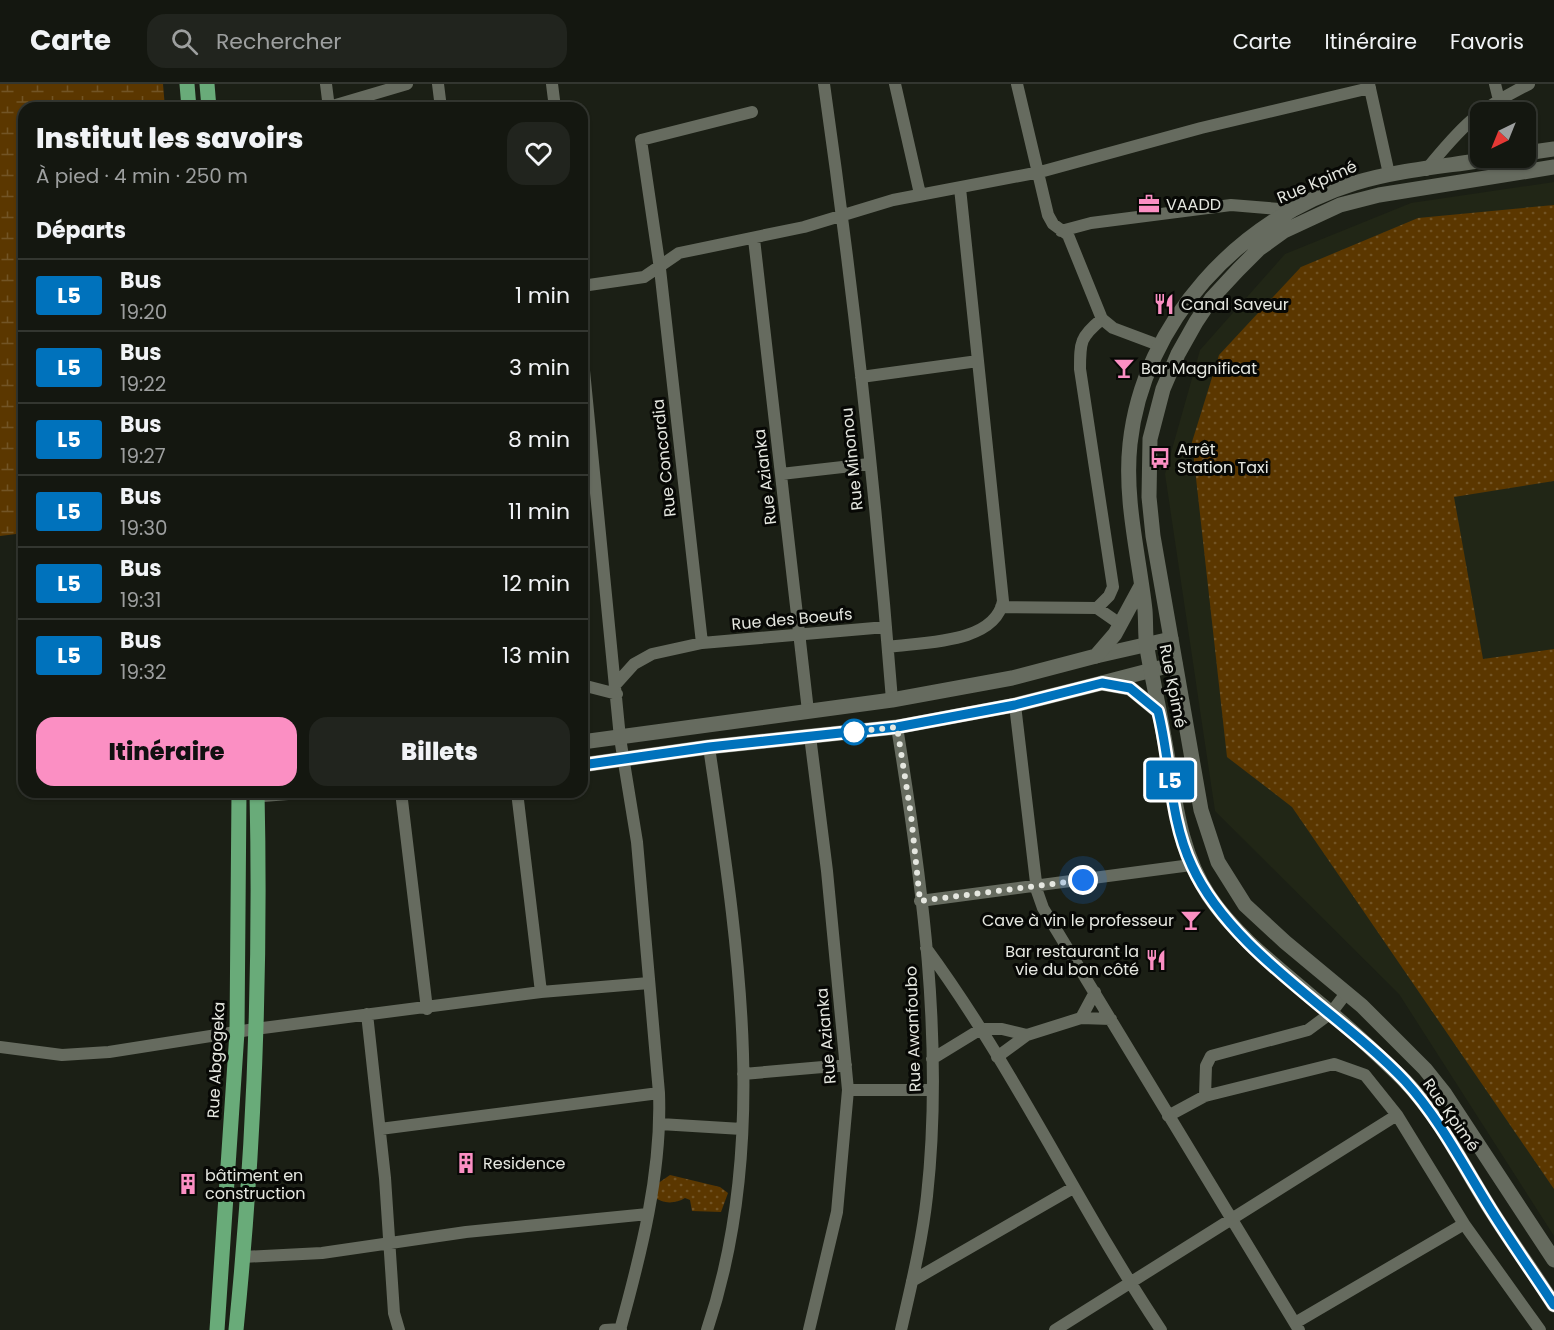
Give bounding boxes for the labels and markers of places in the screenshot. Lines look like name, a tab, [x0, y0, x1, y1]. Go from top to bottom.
office icon: VAADD	[1137, 192, 1161, 216]
place label: VAADD	[1166, 193, 1221, 216]
restaurant icon: Canal Saveur	[1152, 292, 1176, 316]
place label: Canal Saveur	[1181, 293, 1289, 316]
bar icon: Bar Magnificat	[1112, 356, 1136, 380]
place label: Bar Magnificat	[1141, 357, 1257, 380]
place label: Arrêt Station Taxi	[1177, 438, 1269, 479]
bus stop icon: Arrêt Station Taxi	[1148, 446, 1172, 470]
unlabelled marker	[841, 719, 867, 745]
bar icon: Cave à vin le professeur	[1179, 908, 1203, 932]
place label: Cave à vin le professeur	[982, 909, 1174, 932]
place label: Bar restaurant la vie du bon côté	[1005, 940, 1139, 981]
restaurant icon: Bar restaurant la vie du bon côté	[1144, 948, 1168, 972]
building icon: Residence	[454, 1151, 478, 1175]
place label: Residence	[483, 1152, 566, 1175]
place label: bâtiment en construction	[205, 1164, 306, 1205]
building icon: bâtiment en construction	[176, 1172, 200, 1196]

